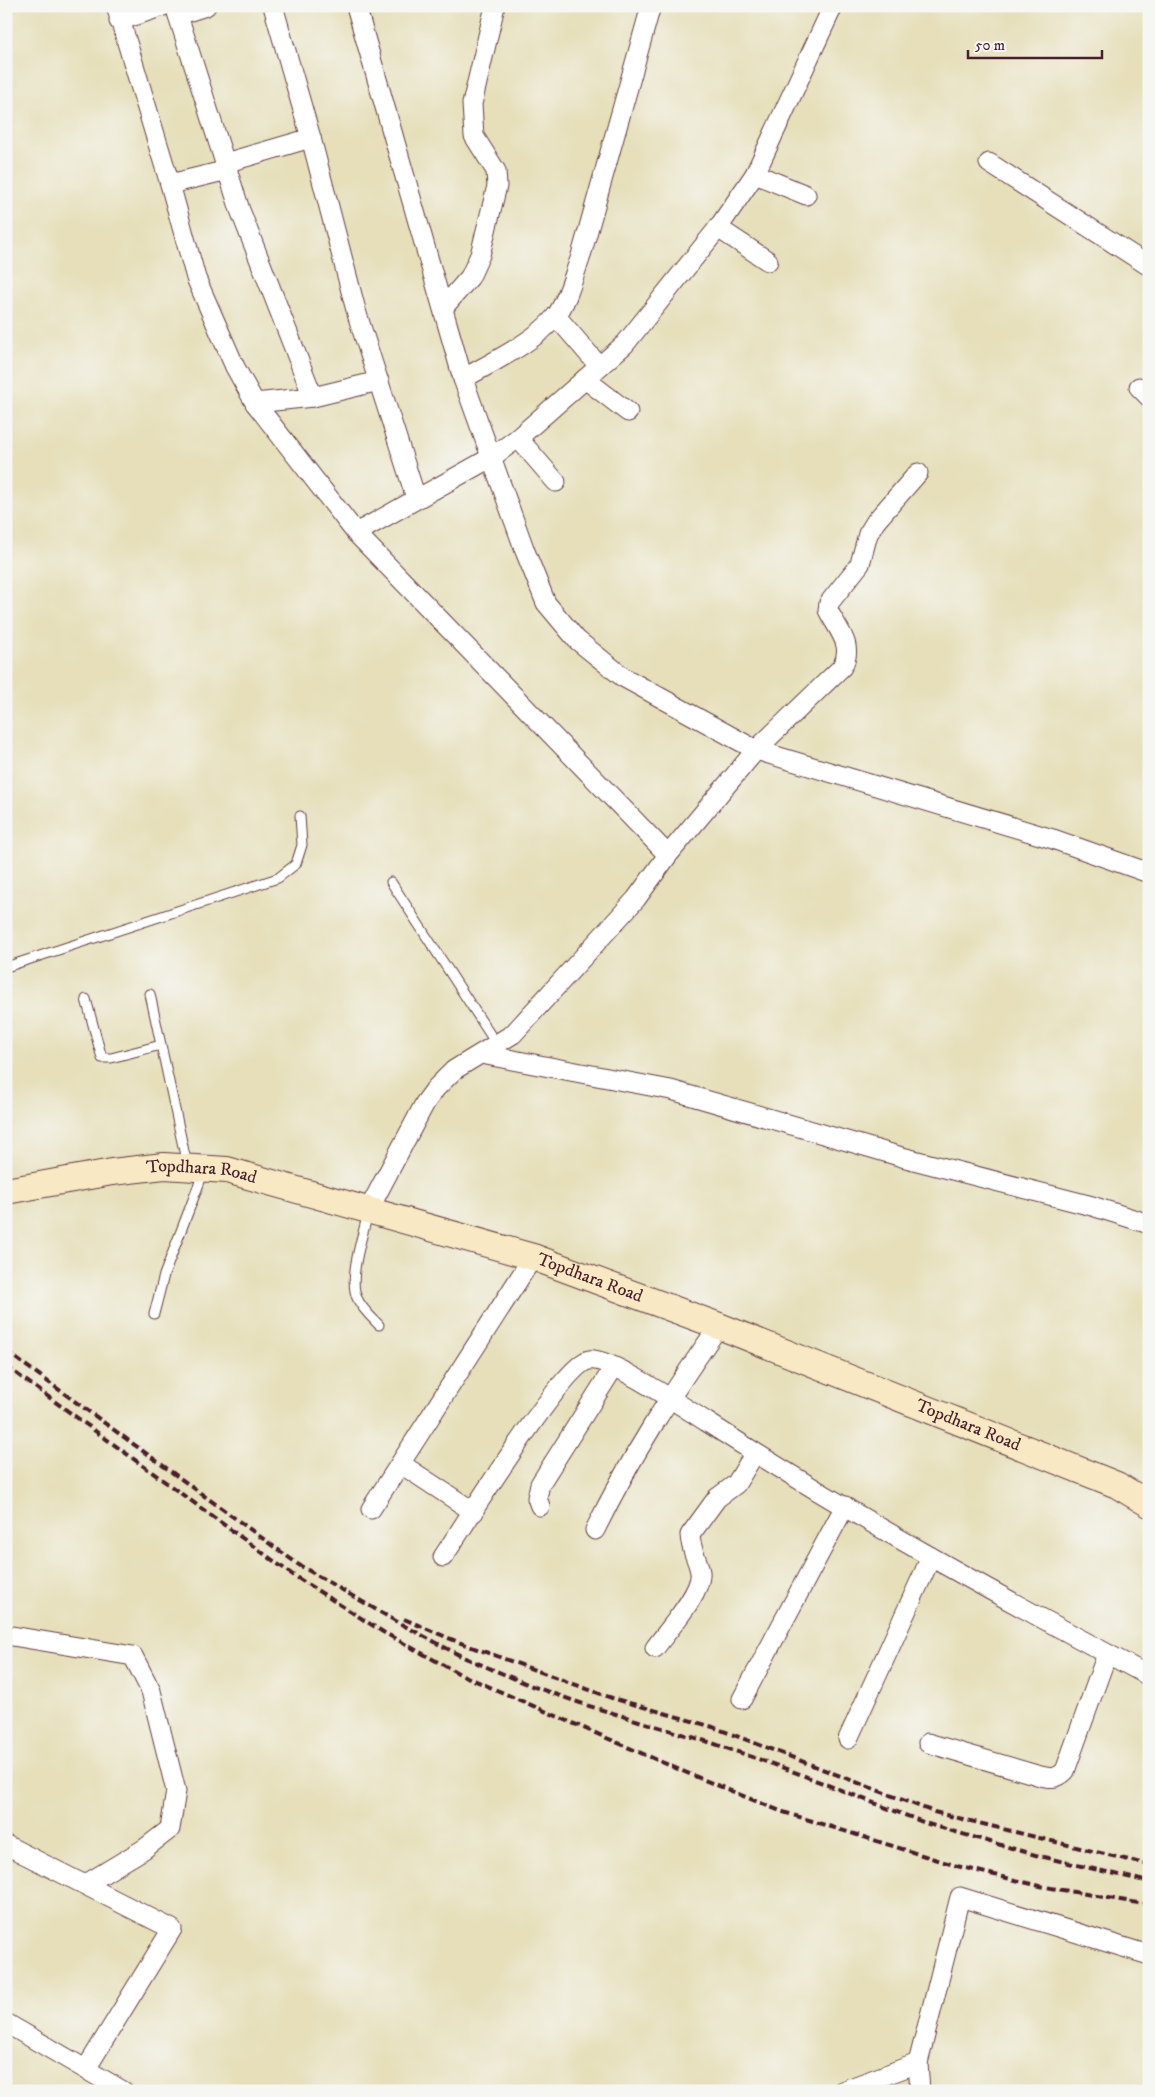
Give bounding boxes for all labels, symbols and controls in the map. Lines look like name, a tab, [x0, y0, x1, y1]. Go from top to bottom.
scale bar	[968, 28, 1101, 60]
text: 50 m	[975, 36, 1005, 55]
street label: Topdhara Road	[145, 1155, 259, 1189]
street label: Topdhara Road	[534, 1248, 646, 1308]
street label: Topdhara Road	[912, 1395, 1024, 1456]

